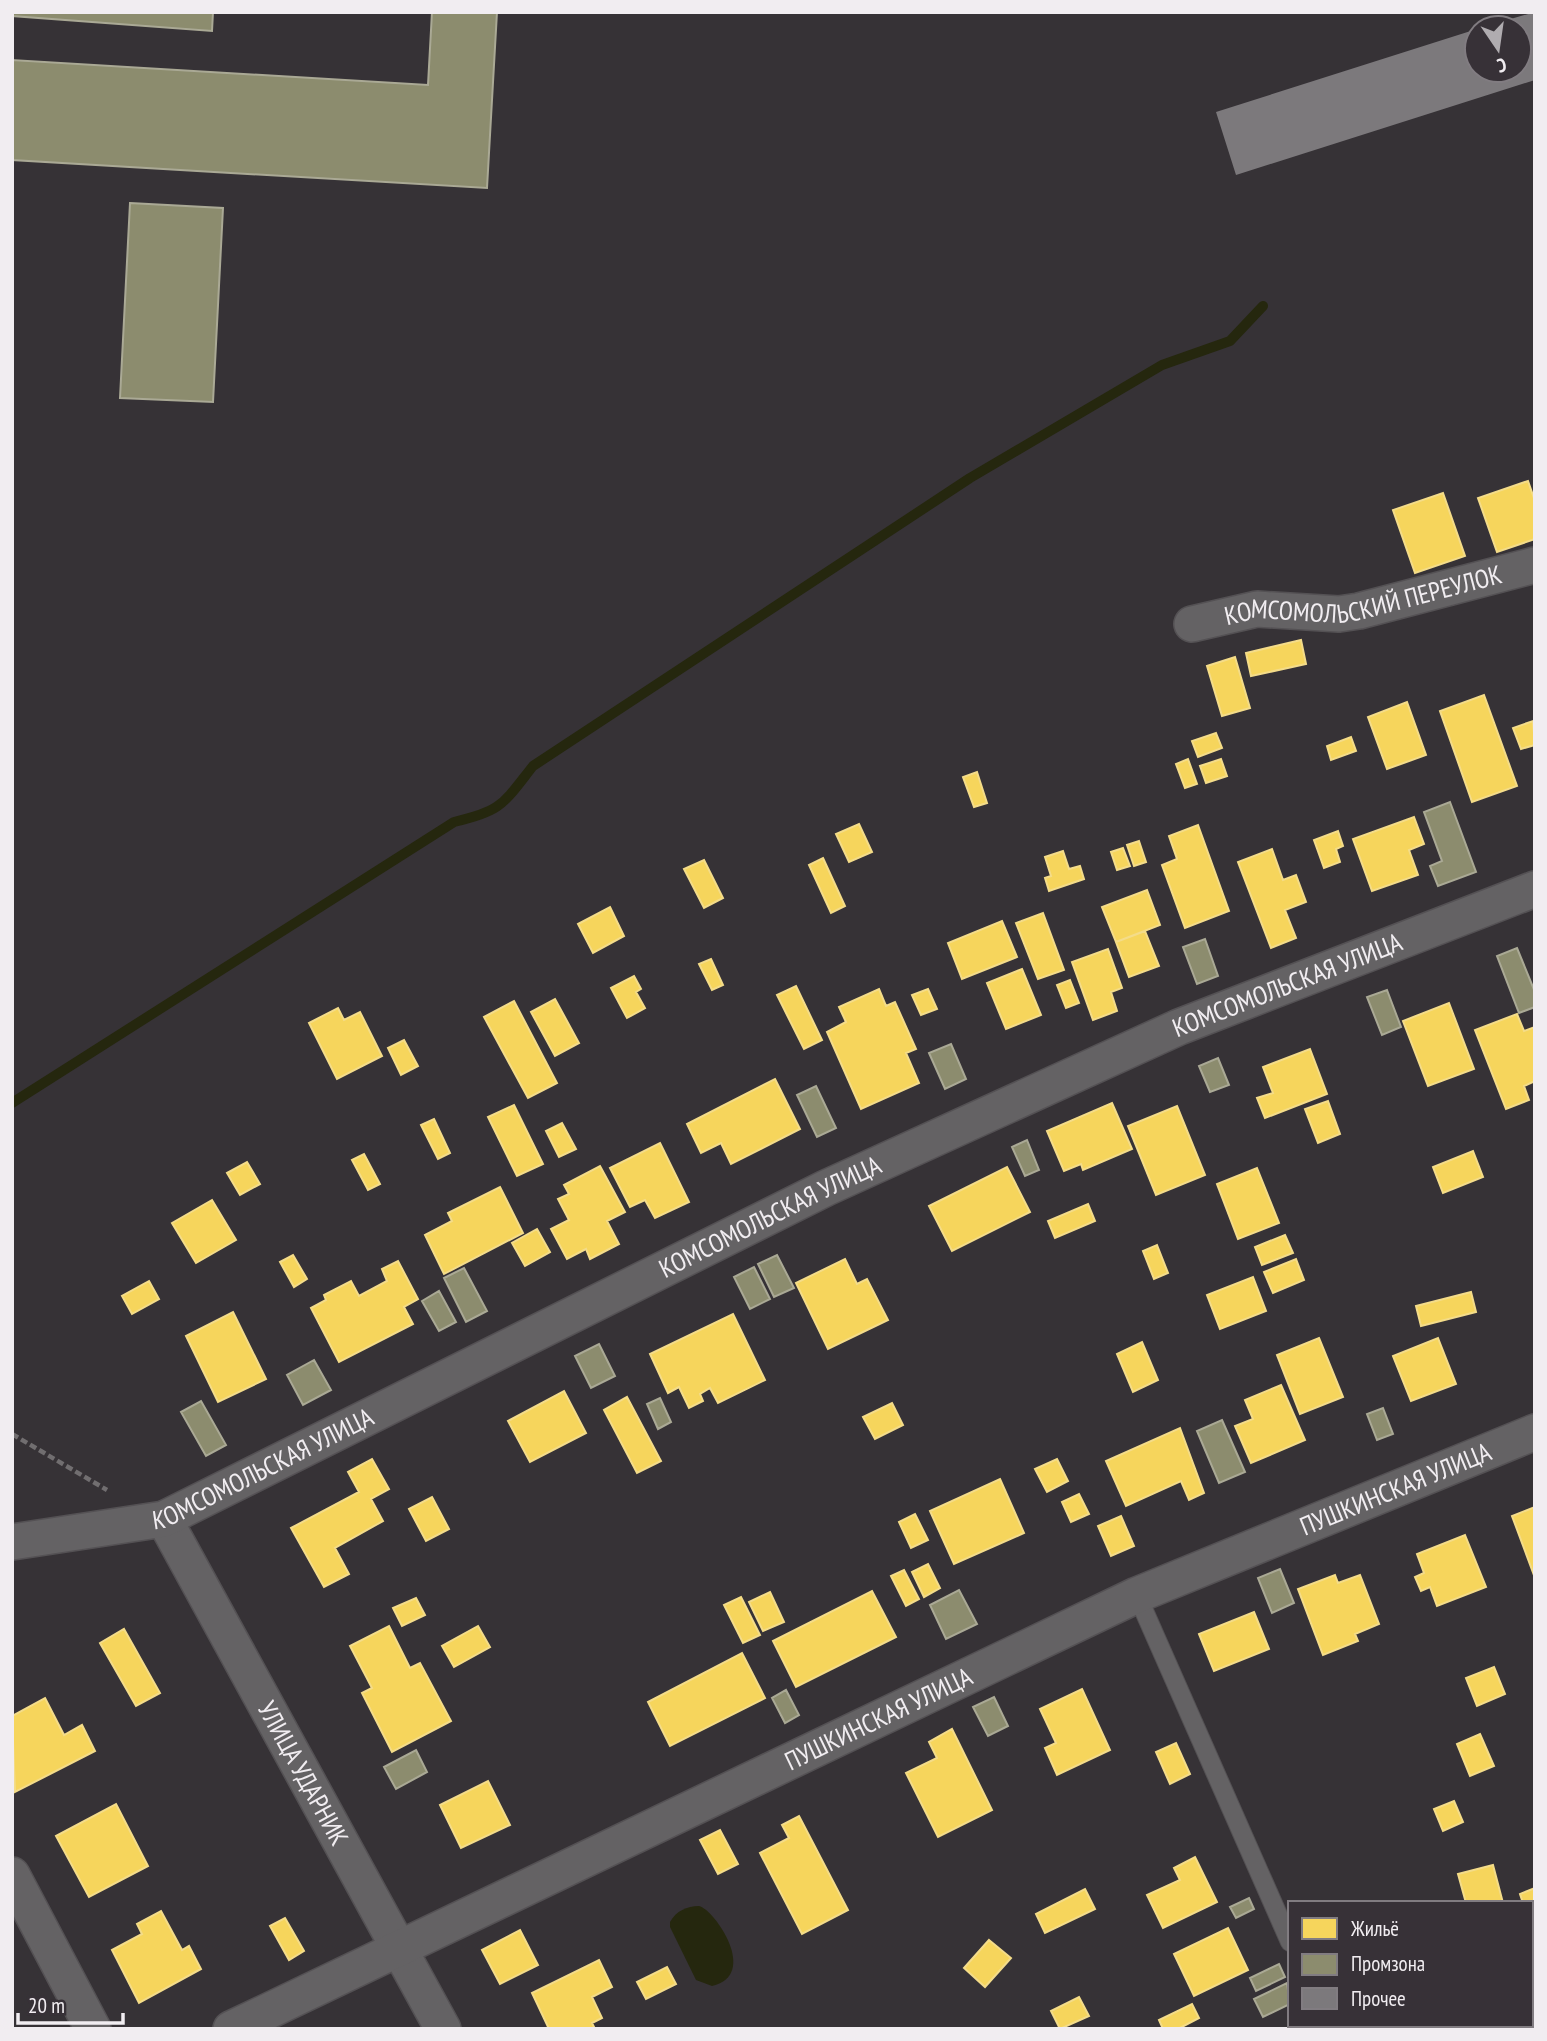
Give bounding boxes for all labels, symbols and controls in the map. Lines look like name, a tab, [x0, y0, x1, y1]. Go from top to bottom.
north arrow	[1463, 14, 1533, 84]
text: С	[1495, 53, 1509, 78]
street label: КОМСОМОЛЬСКИЙ ПЕРЕУЛОК	[1221, 557, 1505, 632]
street label: КОМСОМОЛЬСКАЯ УЛИЦА	[1168, 925, 1407, 1044]
street label: КОМСОМОЛЬСКАЯ УЛИЦА	[653, 1148, 887, 1285]
street label: КОМСОМОЛЬСКАЯ УЛИЦА	[150, 1400, 379, 1537]
street label: ПУШКИНСКАЯ УЛИЦА	[1295, 1435, 1497, 1543]
street label: ПУШКИНСКАЯ УЛИЦА	[779, 1659, 978, 1777]
street label: УЛИЦА УДАРНИК	[251, 1695, 356, 1851]
legend	[1288, 1901, 1533, 2027]
text: Жильё	[1350, 1915, 1399, 1942]
text: Промзона	[1351, 1950, 1425, 1977]
scale bar	[18, 1982, 122, 2026]
text: Прочее	[1351, 1985, 1406, 2012]
text: 20 m	[28, 1992, 65, 2019]

